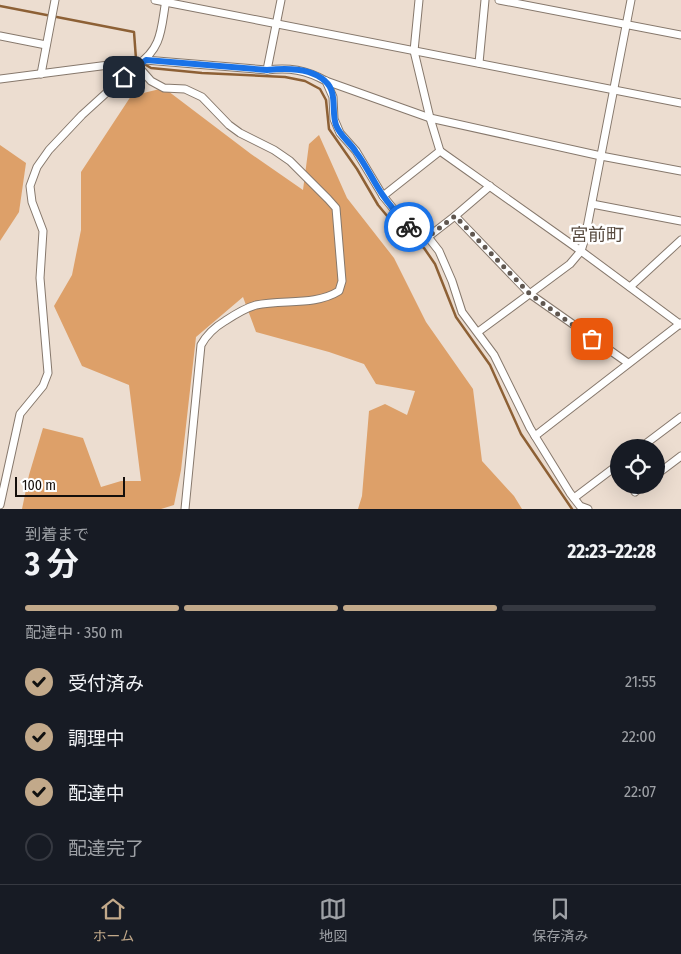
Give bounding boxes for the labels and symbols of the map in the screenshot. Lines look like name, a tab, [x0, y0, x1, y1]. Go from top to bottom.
pin	[103, 56, 145, 98]
courier	[384, 202, 434, 252]
district label: 宮前町	[570, 224, 624, 246]
pin	[571, 318, 613, 360]
scale bar	[15, 474, 125, 497]

